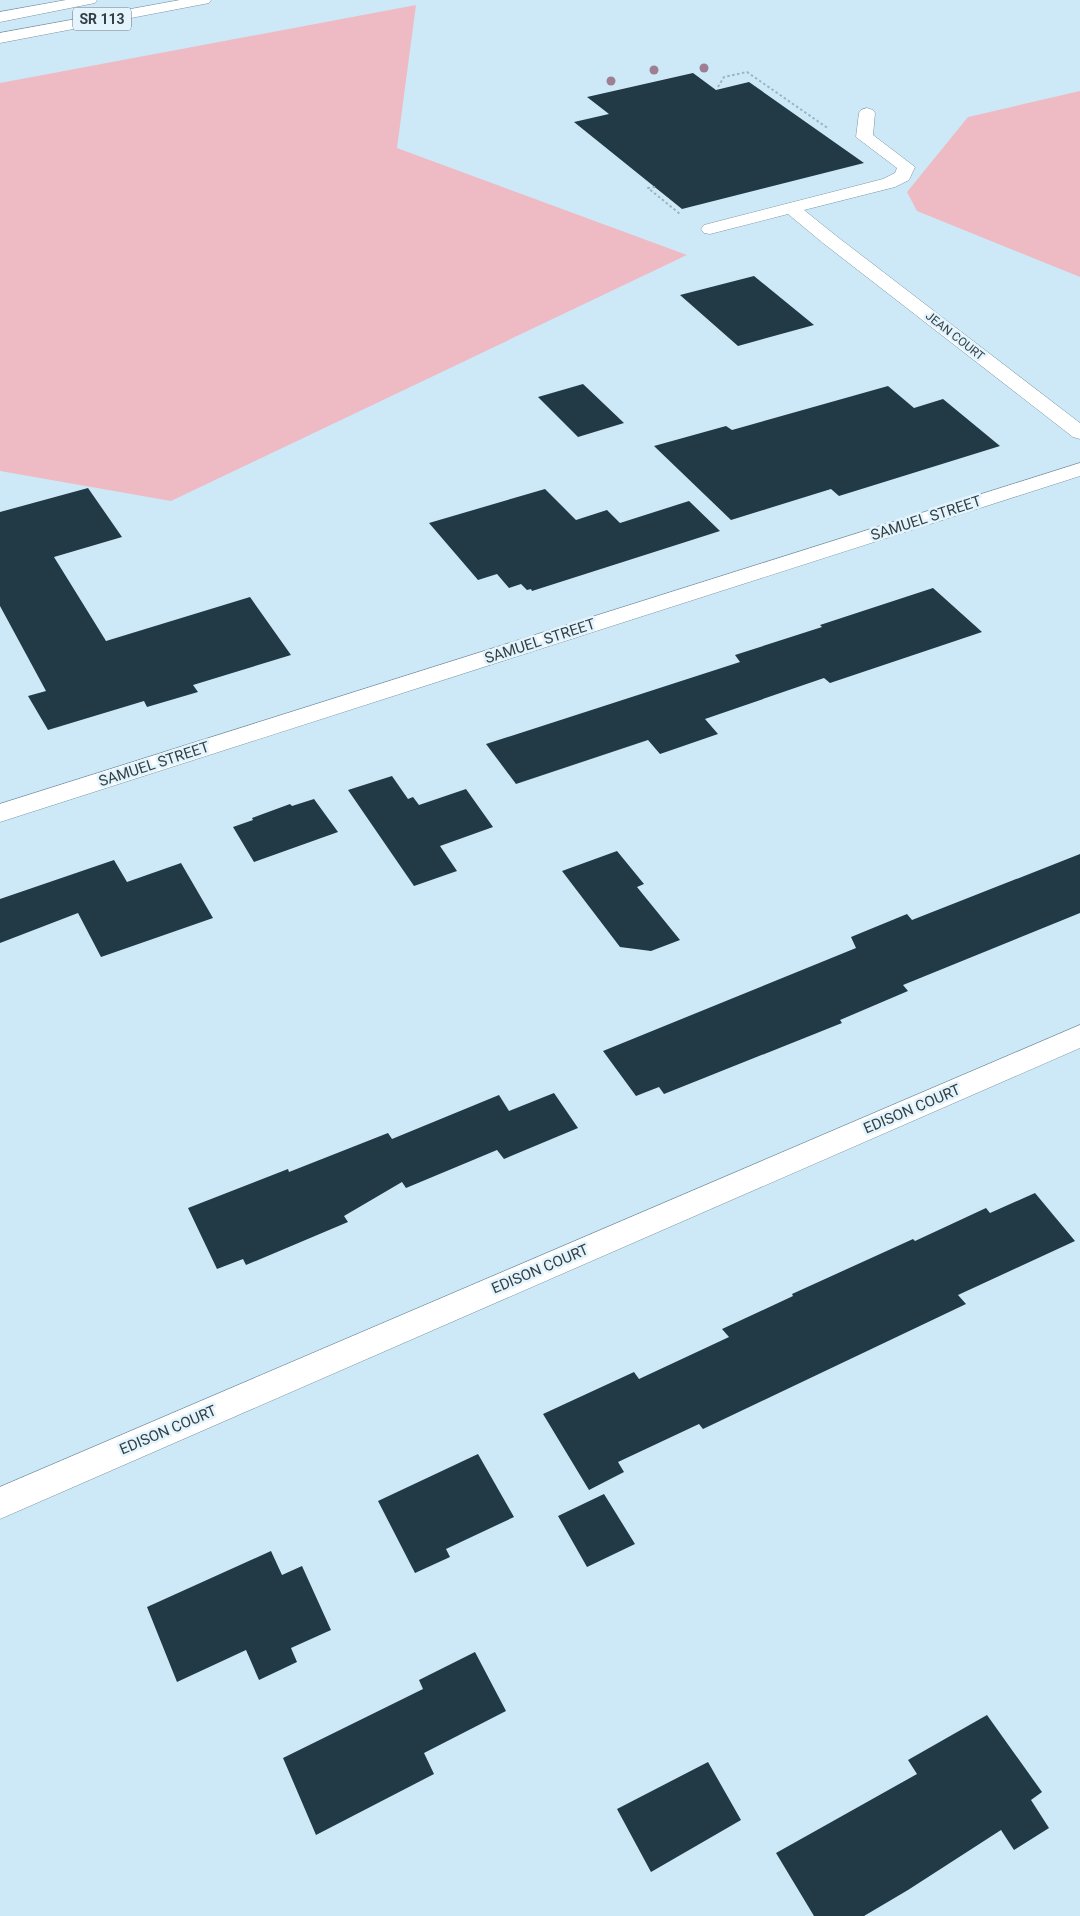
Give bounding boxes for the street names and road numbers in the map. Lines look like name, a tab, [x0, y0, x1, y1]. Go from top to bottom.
road number: SR 113	[73, 8, 131, 30]
street label: JEAN COURT	[923, 309, 987, 363]
street label: SAMUEL STREET	[868, 492, 984, 544]
street label: SAMUEL STREET	[482, 615, 598, 667]
street label: SAMUEL STREET	[96, 738, 212, 790]
street label: EDISON COURT	[861, 1080, 963, 1138]
street label: EDISON COURT	[489, 1240, 591, 1298]
street label: EDISON COURT	[117, 1401, 219, 1459]

